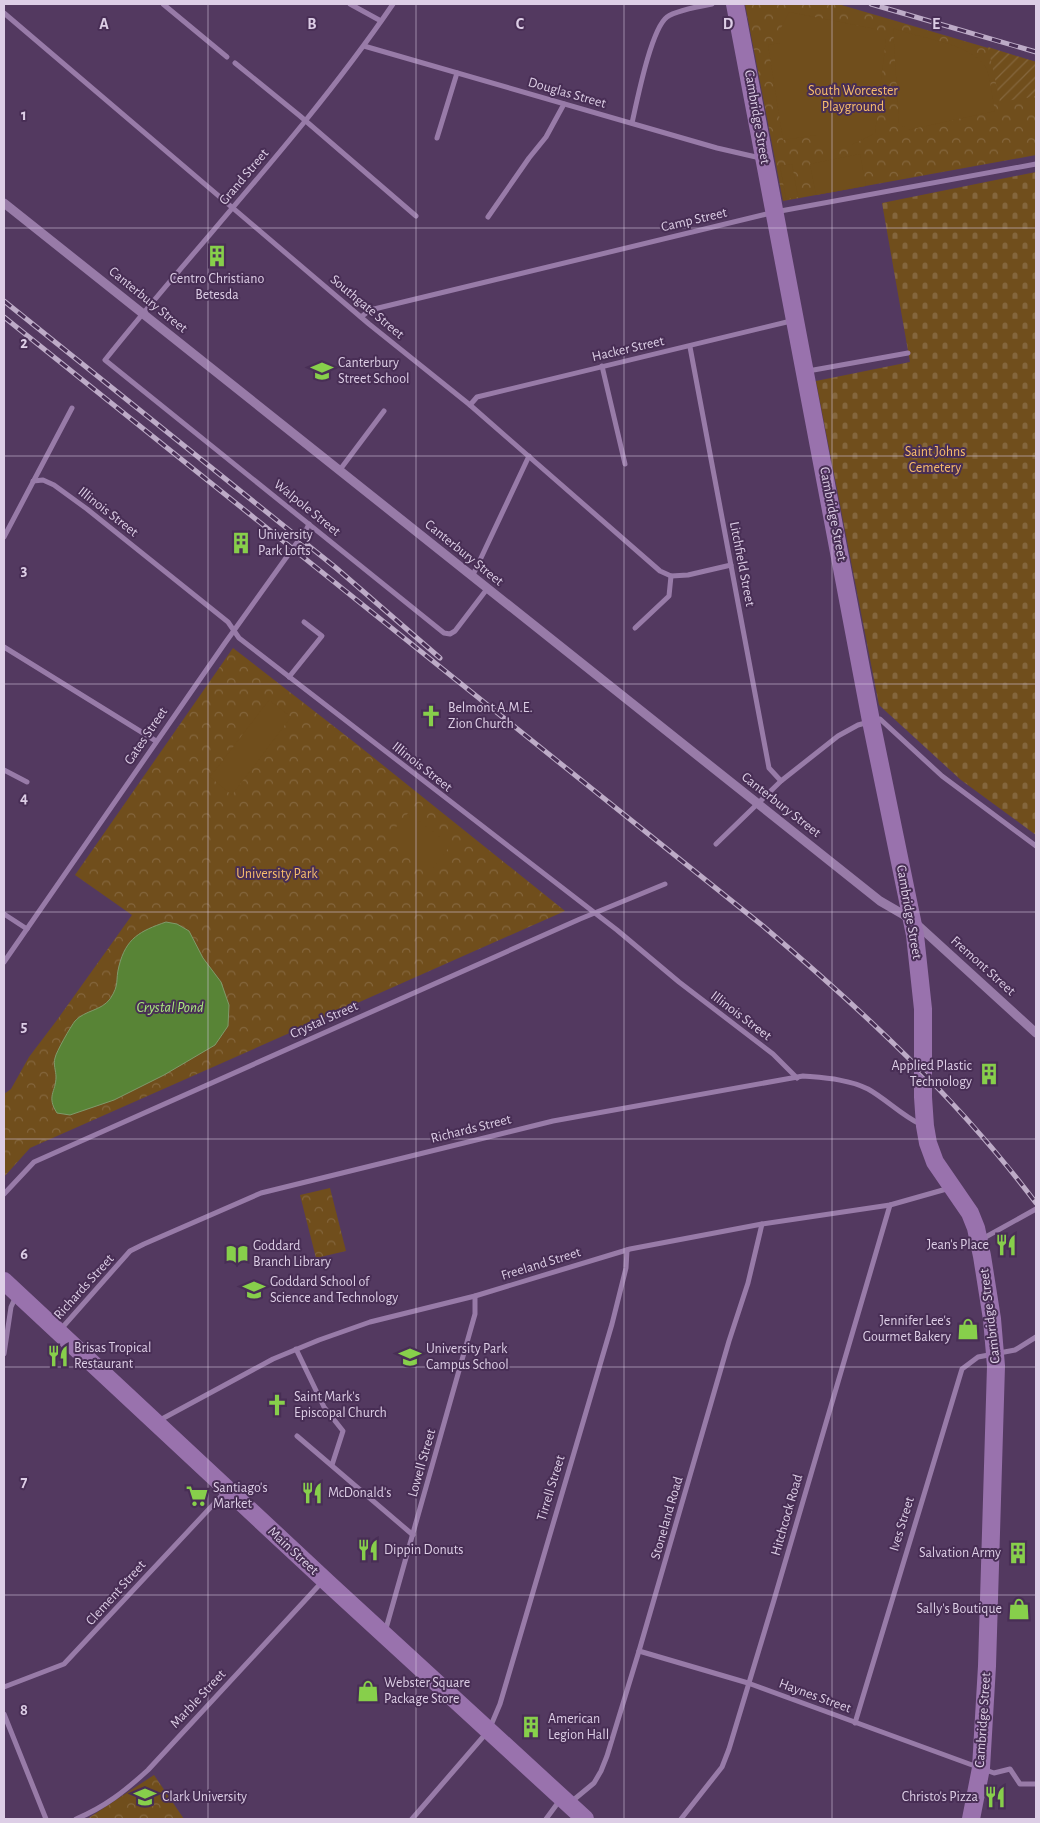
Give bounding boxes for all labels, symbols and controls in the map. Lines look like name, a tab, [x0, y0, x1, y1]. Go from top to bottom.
text: A	[99, 16, 109, 32]
text: B	[307, 16, 317, 32]
text: C	[516, 16, 525, 32]
text: D	[723, 16, 734, 32]
text: E	[932, 16, 940, 32]
street label: Cambridge Street	[742, 69, 772, 166]
street label: Douglas Street	[526, 75, 608, 111]
park label: South Worcester Playground	[808, 84, 898, 114]
text: 1	[21, 107, 27, 123]
street label: Grand Street	[217, 146, 272, 208]
street label: Camp Street	[660, 206, 729, 234]
building icon: Centro Christiano Betesda	[204, 243, 230, 269]
street label: Canterbury Street	[106, 264, 190, 336]
place label: Centro Christiano Betesda	[170, 272, 264, 302]
street label: Southgate Street	[328, 272, 407, 342]
street label: Hacker Street	[591, 334, 666, 364]
text: 2	[20, 335, 28, 351]
place label: Canterbury Street School	[338, 356, 409, 386]
school or university icon: Canterbury Street School	[309, 358, 335, 384]
park label: Saint Johns Cemetery	[905, 445, 965, 475]
street label: Cambridge Street	[817, 466, 849, 563]
street label: Walpole Street	[271, 477, 343, 539]
street label: Illinois Street	[75, 484, 141, 540]
street label: Canterbury Street	[422, 517, 506, 589]
street label: Litchfield Street	[727, 520, 757, 608]
place label: University Park Lofts	[258, 528, 313, 558]
building icon: University Park Lofts	[228, 530, 254, 556]
text: 3	[21, 562, 28, 578]
place label: Belmont A.M.E. Zion Church	[448, 701, 533, 731]
church icon: Belmont A.M.E. Zion Church	[418, 703, 444, 729]
street label: Gates Street	[122, 704, 171, 767]
street label: Illinois Street	[389, 739, 455, 795]
street label: Canterbury Street	[739, 770, 824, 840]
text: 4	[20, 790, 28, 806]
street label: Cambridge Street	[894, 864, 924, 961]
park label: University Park	[236, 867, 318, 881]
street label: Fremont Street	[948, 934, 1018, 999]
street label: Illinois Street	[708, 989, 774, 1044]
street label: Crystal Street	[288, 999, 360, 1041]
water label: Crystal Pond	[136, 1000, 204, 1015]
text: 5	[21, 1018, 28, 1034]
place label: Applied Plastic Technology	[891, 1059, 973, 1089]
building icon: Applied Plastic Technology	[976, 1061, 1002, 1087]
street label: Richards Street	[429, 1112, 513, 1146]
restaurant icon: Jean's Place	[993, 1232, 1019, 1258]
place label: Jean's Place	[927, 1238, 989, 1252]
place label: Goddard Branch Library	[253, 1239, 331, 1269]
library icon: Goddard Branch Library	[224, 1241, 250, 1267]
street label: Freeland Street	[499, 1245, 583, 1283]
text: 6	[20, 1246, 28, 1262]
street label: Richards Street	[51, 1251, 117, 1322]
street label: Cambridge Street	[977, 1267, 1003, 1364]
place label: Goddard School of Science and Technology	[270, 1275, 398, 1305]
school or university icon: Goddard School of Science and Technology	[241, 1277, 267, 1303]
place label: Jennifer Lee's Gourmet Bakery	[863, 1314, 951, 1344]
shop icon: Jennifer Lee's Gourmet Bakery	[955, 1316, 981, 1342]
place label: Brisas Tropical Restaurant	[74, 1341, 151, 1371]
place label: University Park Campus School	[426, 1342, 509, 1372]
restaurant icon: Brisas Tropical Restaurant	[45, 1343, 71, 1369]
school or university icon: University Park Campus School	[397, 1344, 423, 1370]
place label: Saint Mark's Episcopal Church	[294, 1390, 387, 1420]
church icon: Saint Mark's Episcopal Church	[264, 1392, 290, 1418]
street label: Lowell Street	[406, 1427, 439, 1499]
street label: Tirrell Street	[534, 1453, 568, 1523]
street label: Hitchcock Road	[769, 1473, 805, 1557]
text: 7	[21, 1474, 28, 1490]
street label: Stoneland Road	[648, 1475, 686, 1561]
restaurant icon: McDonald's	[299, 1480, 325, 1506]
place label: Santiago's Market	[213, 1481, 268, 1511]
supermarket icon: Santiago's Market	[184, 1483, 210, 1509]
place label: McDonald's	[328, 1486, 391, 1500]
street label: Ives Street	[887, 1495, 917, 1553]
street label: Main Street	[265, 1524, 321, 1578]
restaurant icon: Dippin Donuts	[355, 1537, 381, 1563]
building icon: Salvation Army	[1005, 1540, 1031, 1566]
place label: Dippin Donuts	[384, 1543, 463, 1557]
place label: Salvation Army	[919, 1546, 1001, 1560]
street label: Clement Street	[83, 1558, 149, 1628]
shop icon: Sally's Boutique	[1006, 1596, 1032, 1622]
place label: Sally's Boutique	[917, 1602, 1002, 1616]
street label: Marble Street	[168, 1667, 229, 1731]
street label: Cambridge Street	[973, 1671, 993, 1768]
place label: Webster Square Package Store	[384, 1676, 470, 1706]
street label: Haynes Street	[777, 1676, 853, 1716]
shop icon: Webster Square Package Store	[355, 1678, 381, 1704]
text: 8	[20, 1702, 28, 1718]
place label: American Legion Hall	[548, 1712, 609, 1742]
building icon: American Legion Hall	[518, 1714, 544, 1740]
school or university icon: Clark University	[132, 1784, 158, 1810]
restaurant icon: Christo's Pizza	[982, 1784, 1008, 1810]
place label: Clark University	[162, 1790, 247, 1804]
place label: Christo's Pizza	[902, 1790, 979, 1804]

